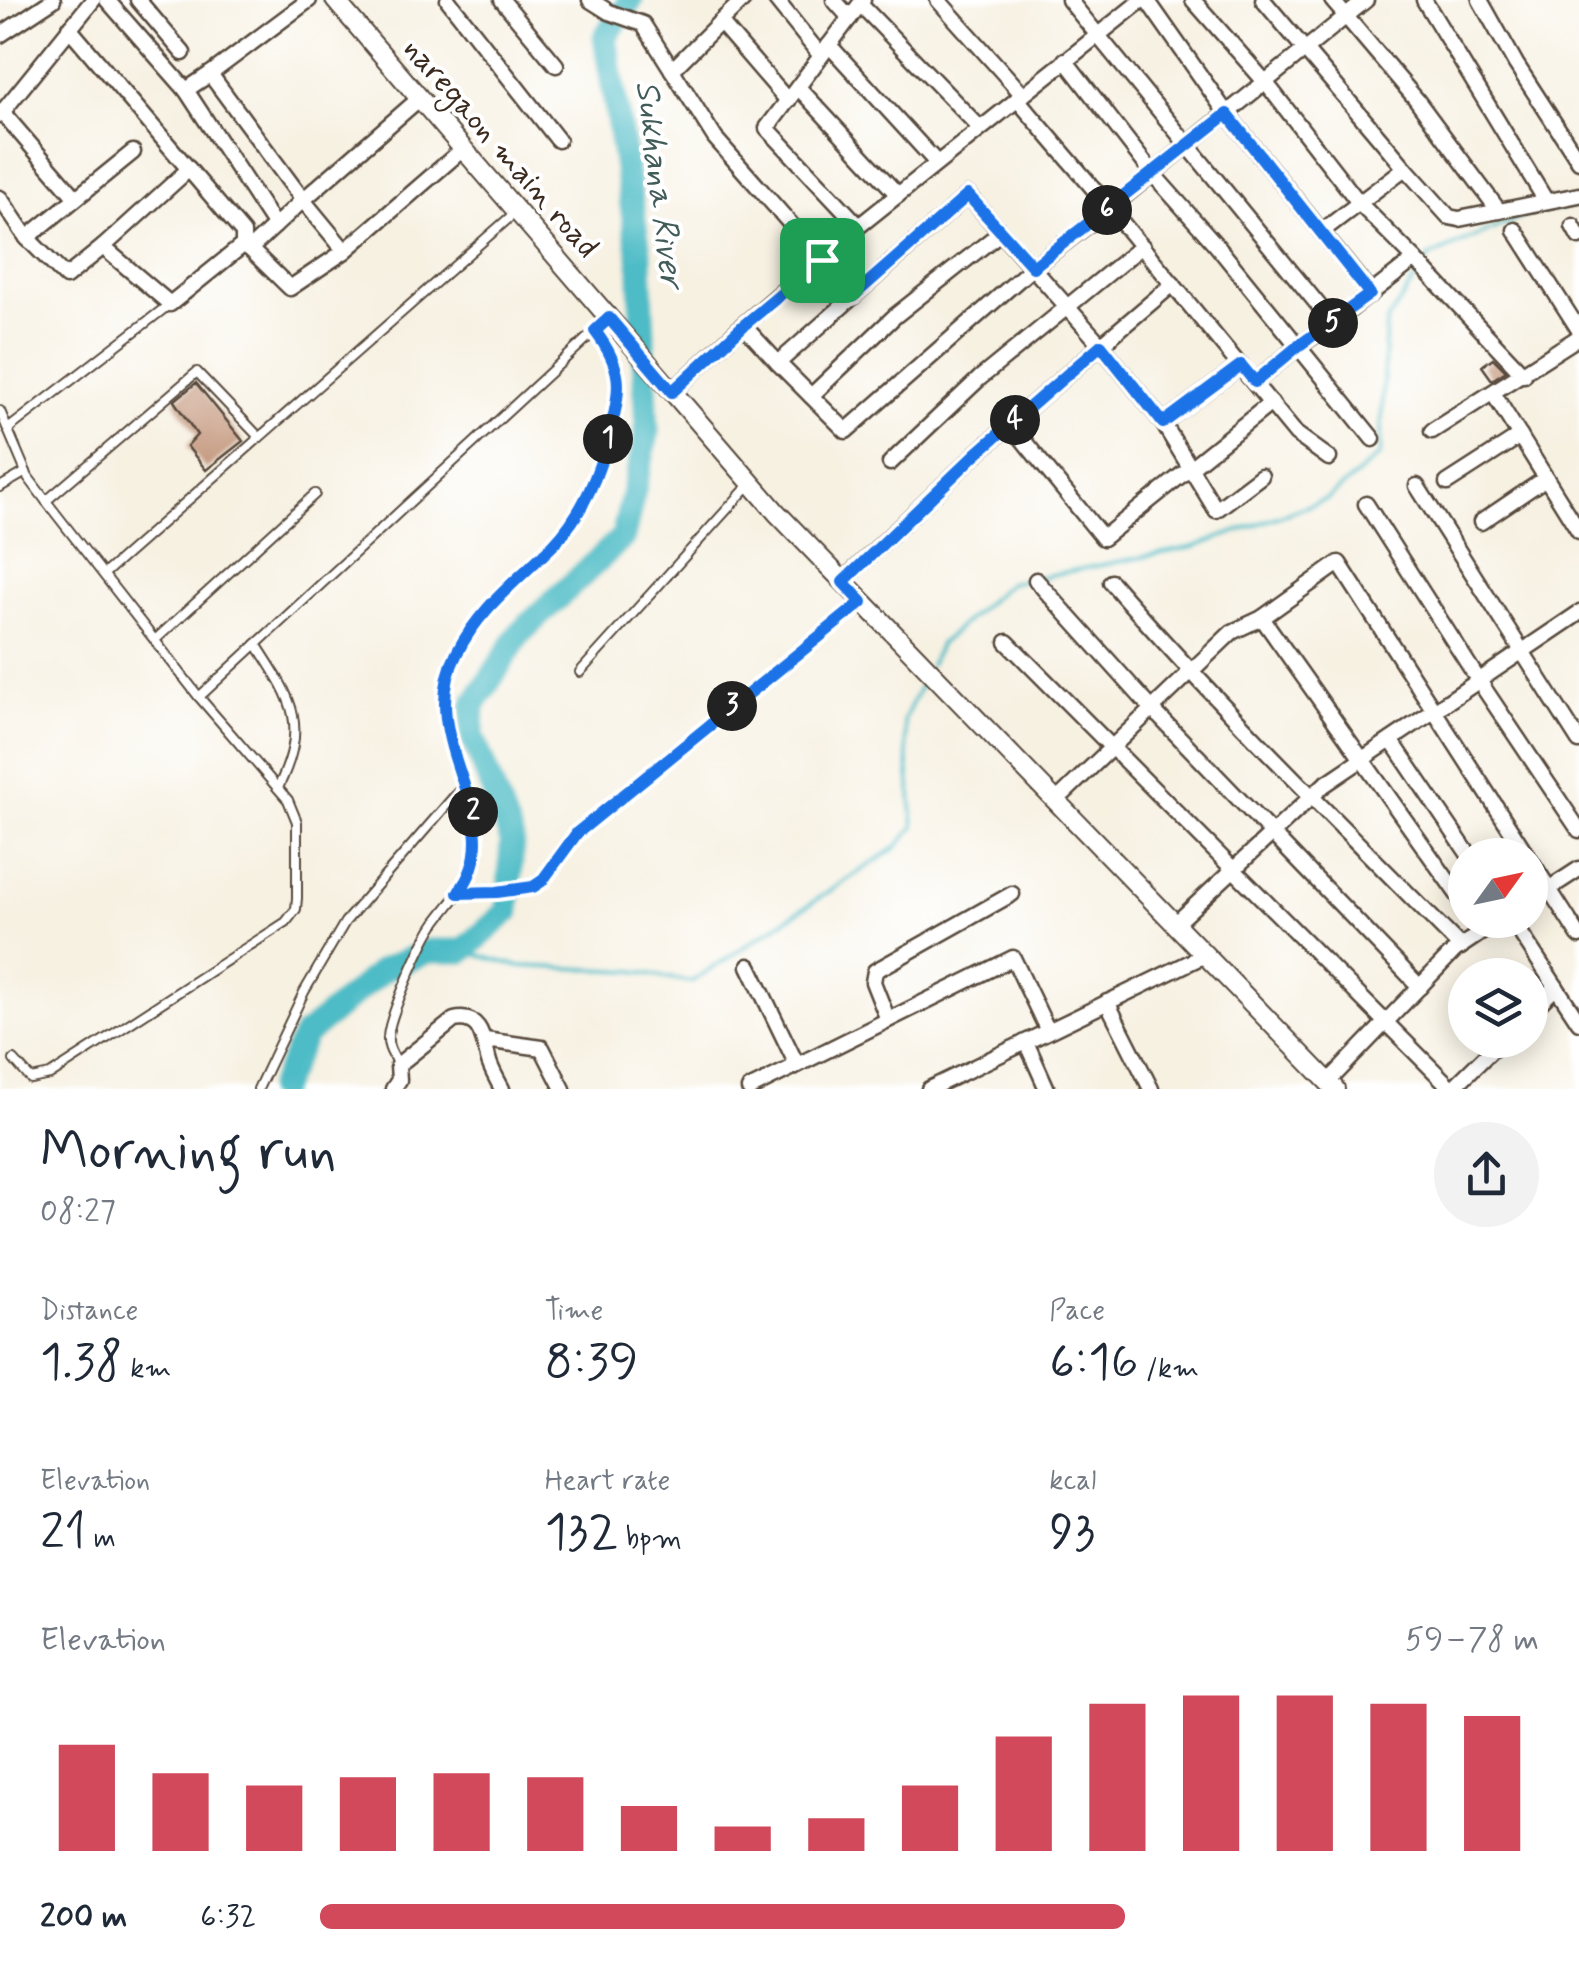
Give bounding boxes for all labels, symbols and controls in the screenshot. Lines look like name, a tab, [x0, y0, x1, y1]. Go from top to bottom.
street label: naregaon main road	[392, 29, 608, 269]
water label: Sukhana River	[623, 78, 695, 294]
pin: 6	[1082, 185, 1132, 235]
text: 6	[1100, 191, 1114, 228]
pin	[780, 218, 865, 303]
icon: arrive	[795, 233, 850, 288]
pin: 5	[1308, 298, 1358, 348]
text: 5	[1325, 304, 1341, 341]
pin: 4	[990, 395, 1040, 445]
text: 4	[1007, 401, 1023, 438]
pin: 1	[583, 414, 633, 464]
text: 1	[602, 420, 614, 457]
pin: 3	[707, 681, 757, 731]
text: 3	[726, 687, 738, 724]
pin: 2	[448, 787, 498, 837]
text: 2	[466, 793, 480, 830]
north arrow	[1448, 838, 1548, 938]
map controls	[1448, 838, 1548, 1058]
button: layers	[1448, 958, 1548, 1058]
text: Morning run	[40, 1117, 337, 1189]
button: share	[1434, 1122, 1539, 1227]
text: 08:27	[40, 1191, 116, 1233]
text: Distance	[40, 1293, 138, 1330]
text: Time	[545, 1293, 603, 1330]
text: Pace	[1049, 1293, 1105, 1330]
text: 1.38	[40, 1330, 123, 1396]
text: 8:39	[545, 1330, 639, 1396]
text: 6:16	[1049, 1330, 1138, 1396]
text: km	[123, 1351, 171, 1388]
text: /km	[1138, 1351, 1199, 1388]
text: Elevation	[40, 1463, 150, 1500]
text: Heart rate	[545, 1463, 670, 1500]
text: kcal	[1049, 1463, 1096, 1500]
text: 21	[40, 1500, 86, 1566]
text: 132	[545, 1500, 618, 1566]
text: 93	[1049, 1500, 1095, 1566]
text: m	[86, 1521, 116, 1558]
text: bpm	[618, 1521, 682, 1558]
text: Elevation	[40, 1619, 166, 1661]
text: 59–78 m	[1405, 1619, 1539, 1661]
text: 200 m	[40, 1896, 127, 1938]
text: 6:32	[200, 1896, 256, 1938]

